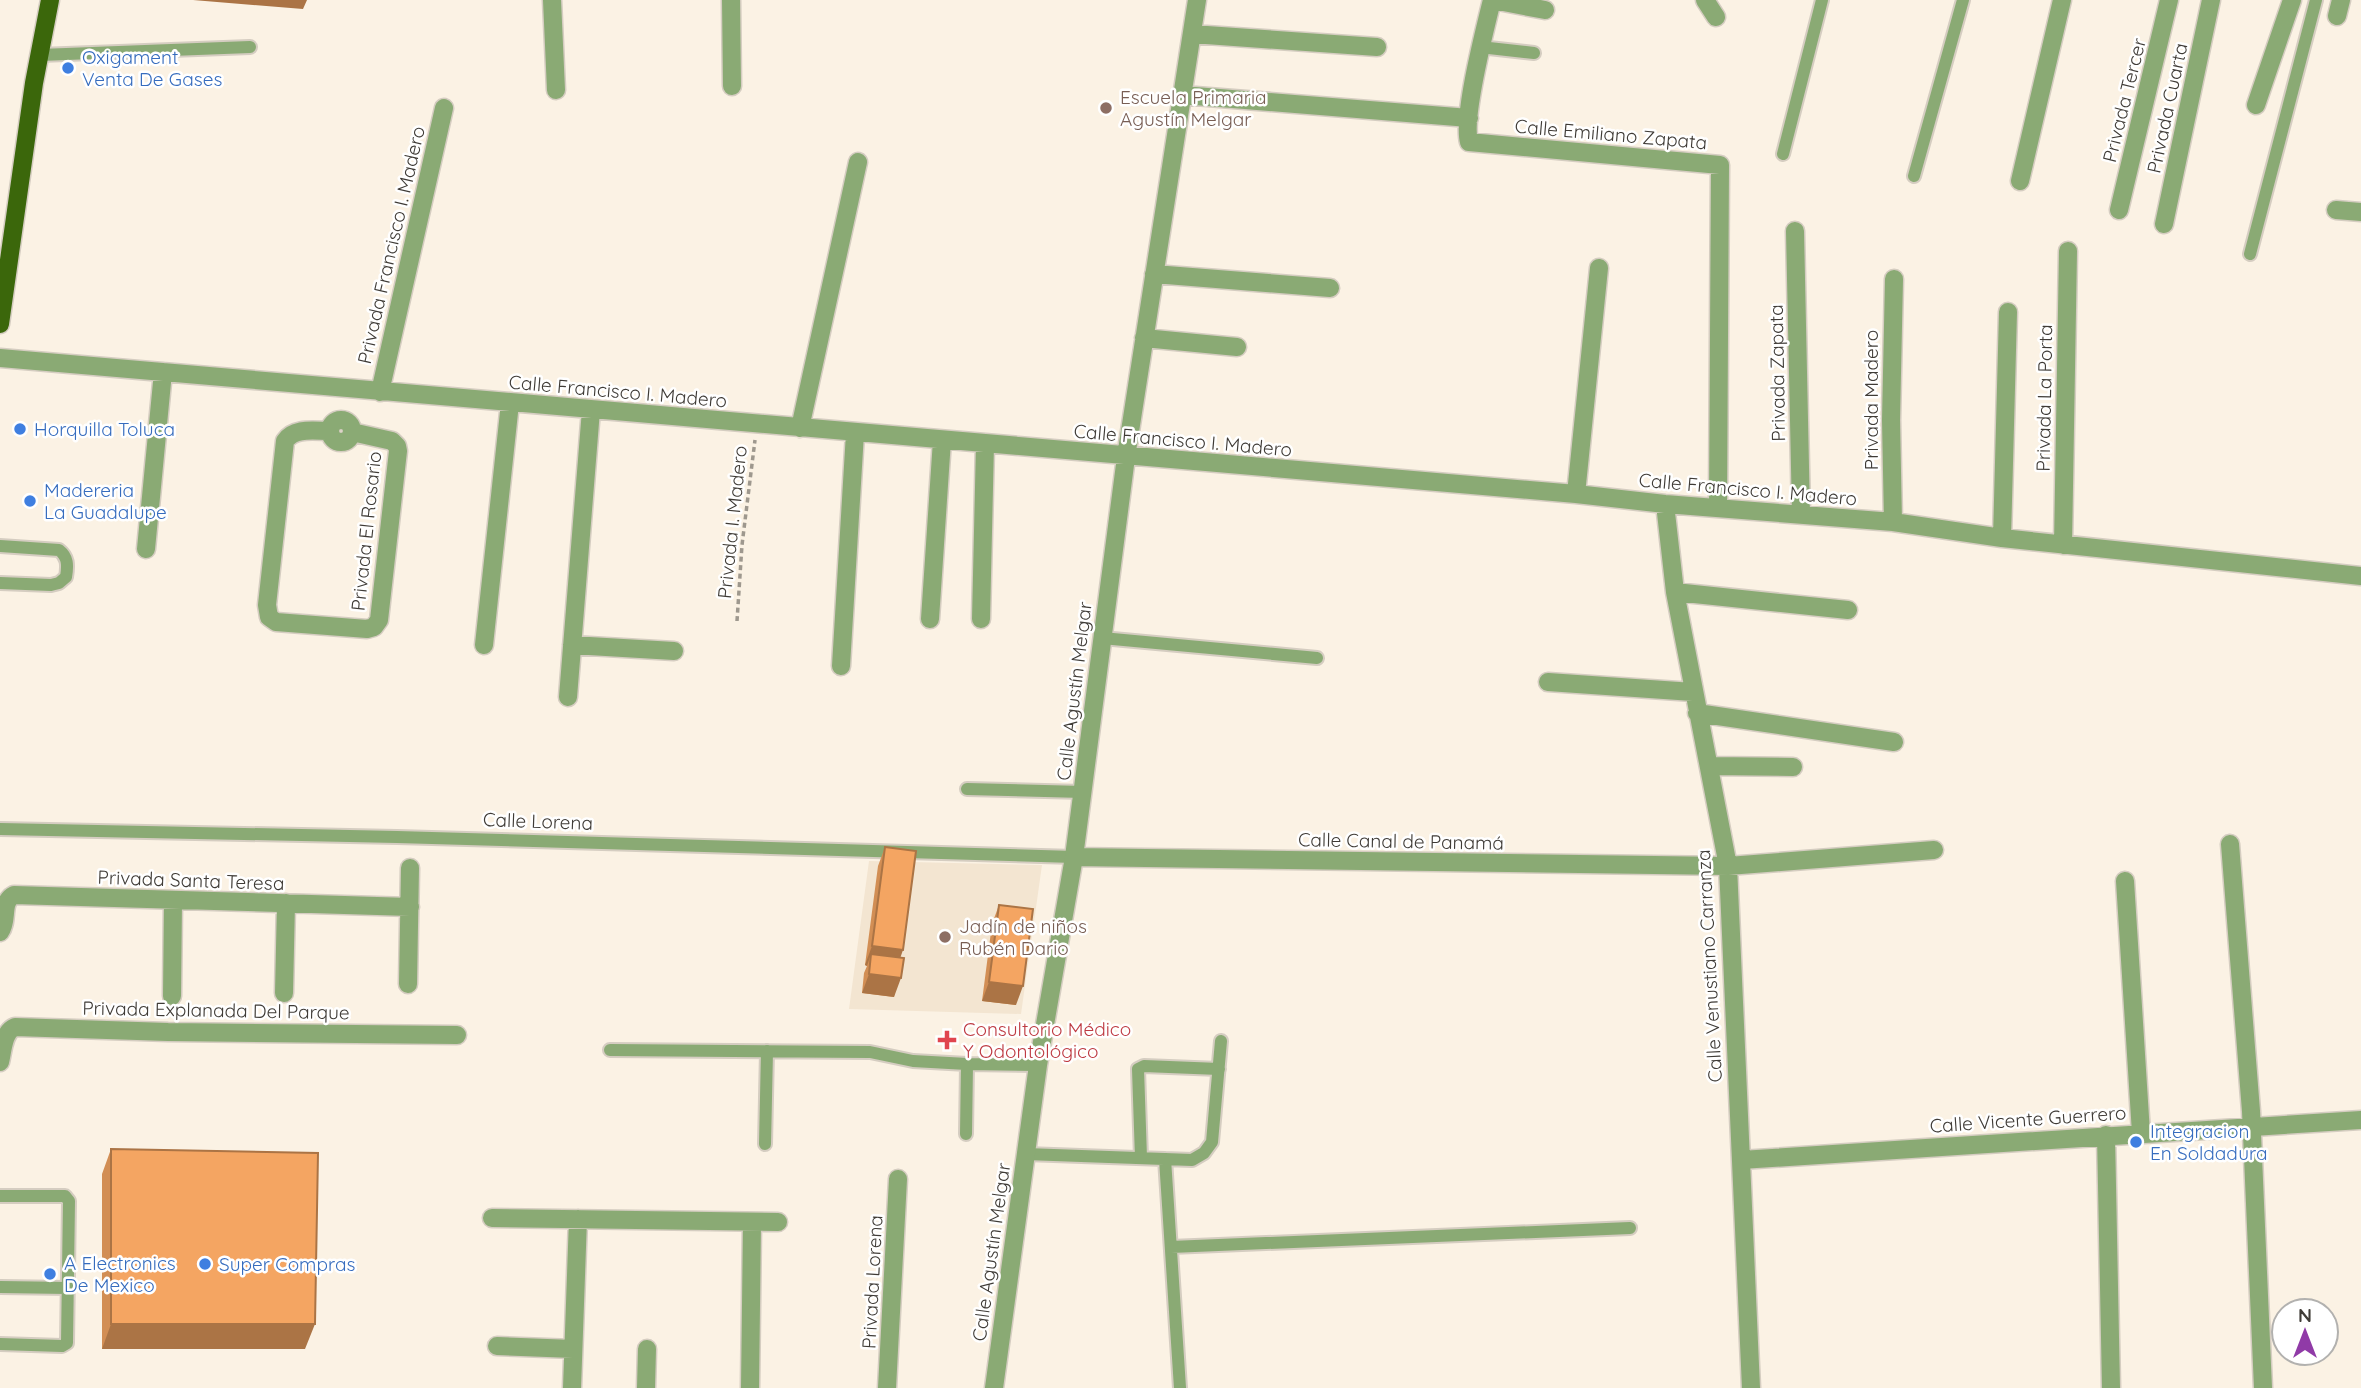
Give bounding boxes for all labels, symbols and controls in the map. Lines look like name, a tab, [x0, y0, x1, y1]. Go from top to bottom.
street label: Privada Tercer	[2097, 35, 2151, 165]
street label: Privada Cuarta	[2141, 41, 2193, 175]
place label: Oxigament Venta De Gases	[82, 45, 222, 91]
marker: Oxigament Venta De Gases	[60, 60, 76, 76]
place label: Escuela Primaria Agustín Melgar	[1120, 85, 1267, 131]
marker: Escuela Primaria Agustín Melgar	[1098, 100, 1114, 116]
street label: Calle Emiliano Zapata	[1514, 114, 1708, 154]
street label: Privada Francisco I. Madero	[352, 124, 430, 366]
street label: Privada Zapata	[1764, 304, 1790, 442]
street label: Privada La Porta	[2031, 324, 2057, 472]
street label: Privada Madero	[1859, 330, 1883, 470]
street label: Calle Francisco I. Madero	[508, 369, 728, 413]
place label: Horquilla Toluca	[34, 417, 175, 441]
street label: Calle Francisco I. Madero	[1073, 418, 1293, 462]
marker: Horquilla Toluca	[12, 421, 28, 437]
street label: Privada I. Madero	[712, 444, 752, 600]
street label: Privada El Rosario	[346, 450, 386, 612]
street label: Calle Francisco I. Madero	[1638, 467, 1858, 511]
place label: Madereria La Guadalupe	[44, 478, 167, 524]
marker: Madereria La Guadalupe	[22, 493, 38, 509]
street label: Calle Agustín Melgar	[1051, 600, 1097, 782]
street label: Calle Lorena	[483, 807, 593, 835]
street label: Calle Canal de Panamá	[1298, 827, 1504, 855]
street label: Calle Venustiano Carranza	[1691, 849, 1727, 1083]
street label: Privada Santa Teresa	[97, 865, 285, 895]
place label: Jadín de niños Rubén Dario	[959, 914, 1087, 960]
marker: Jadín de niños Rubén Dario	[937, 929, 953, 945]
street label: Privada Explanada Del Parque	[82, 996, 350, 1024]
place label: Consultorio Médico Y Odontológico	[963, 1017, 1131, 1063]
marker: Consultorio Médico Y Odontológico	[937, 1030, 957, 1050]
street label: Calle Vicente Guerrero	[1929, 1100, 2127, 1138]
place label: Integracion En Soldadura	[2150, 1119, 2268, 1165]
marker: Integracion En Soldadura	[2128, 1134, 2144, 1150]
street label: Calle Agustín Melgar	[967, 1161, 1016, 1343]
street label: Privada Lorena	[857, 1214, 887, 1350]
place label: A Electronics De Mexico	[64, 1251, 176, 1297]
place label: Super Compras	[219, 1252, 356, 1276]
marker: Super Compras	[197, 1256, 213, 1272]
marker: A Electronics De Mexico	[42, 1266, 58, 1282]
north arrow	[2270, 1297, 2340, 1367]
text: N	[2298, 1303, 2312, 1327]

